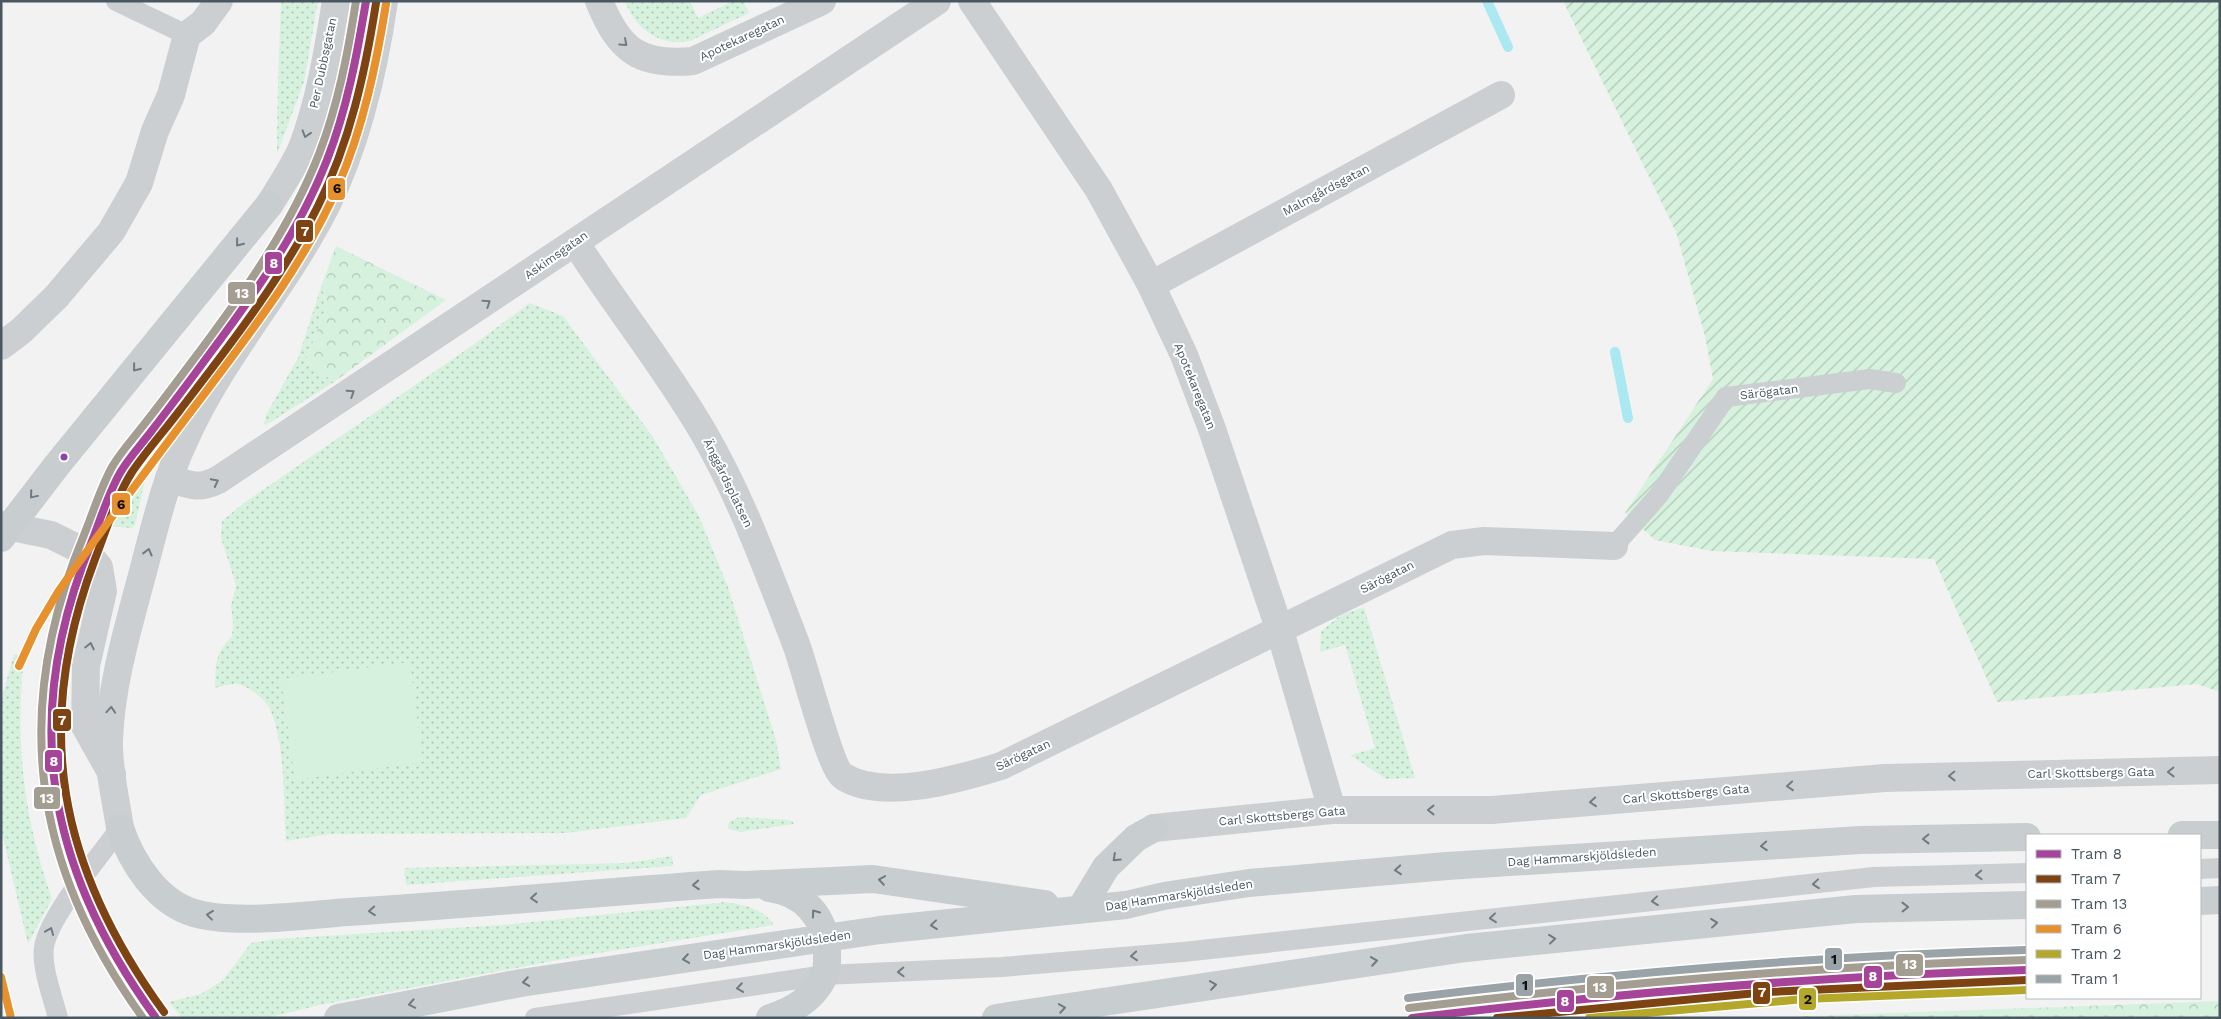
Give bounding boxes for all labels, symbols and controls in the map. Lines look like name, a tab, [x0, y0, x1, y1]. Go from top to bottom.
street label: Apotekaregatan	[697, 12, 787, 64]
street label: Per Dubbsgatan	[307, 16, 339, 110]
one-way arrow	[618, 37, 627, 46]
one-way arrow	[302, 129, 312, 137]
street label: Malmgårdsgatan	[1280, 161, 1372, 219]
line badge: 6	[327, 177, 346, 201]
text: 6	[333, 180, 342, 196]
line badge: 7	[295, 219, 314, 243]
text: 7	[301, 223, 310, 239]
street label: Askimsgatan	[522, 228, 590, 282]
one-way arrow	[235, 237, 244, 246]
line badge: 8	[264, 251, 283, 275]
text: 8	[270, 255, 279, 271]
line badge: 13	[227, 281, 256, 305]
text: 13	[235, 285, 249, 301]
one-way arrow	[481, 300, 490, 309]
street label: Apotekaregatan	[1171, 341, 1219, 431]
one-way arrow	[133, 362, 141, 371]
street label: Särögatan	[1739, 381, 1799, 403]
one-way arrow	[345, 390, 355, 399]
street label: Änggårdsplatsen	[700, 436, 756, 530]
unlabelled marker	[59, 452, 69, 462]
one-way arrow	[210, 478, 219, 488]
one-way arrow	[30, 489, 39, 498]
line badge: 6	[111, 492, 131, 516]
text: 6	[117, 496, 126, 512]
one-way arrow	[142, 548, 153, 557]
street label: Särögatan	[1358, 557, 1416, 597]
one-way arrow	[84, 641, 95, 650]
one-way arrow	[106, 706, 117, 714]
line badge: 7	[52, 708, 72, 732]
text: 7	[58, 712, 67, 728]
street label: Särögatan	[994, 736, 1052, 774]
line badge: 8	[44, 749, 63, 773]
text: 8	[50, 753, 59, 769]
street label: Carl Skottsbergs Gata	[2027, 765, 2155, 781]
one-way arrow	[2167, 766, 2175, 777]
one-way arrow	[1948, 771, 1956, 782]
one-way arrow	[1785, 780, 1793, 791]
street label: Carl Skottsbergs Gata	[1622, 781, 1750, 807]
line badge: 13	[33, 786, 61, 810]
text: 13	[40, 790, 54, 806]
one-way arrow	[1589, 796, 1597, 807]
street label: Carl Skottsbergs Gata	[1218, 803, 1346, 829]
one-way arrow	[1426, 805, 1434, 815]
one-way arrow	[1922, 834, 1930, 844]
legend	[2026, 834, 2201, 999]
one-way arrow	[1759, 840, 1767, 851]
street label: Dag Hammarskjöldsleden	[1507, 845, 1657, 869]
text: Tram 8	[2071, 845, 2122, 863]
one-way arrow	[1112, 852, 1121, 861]
one-way arrow	[1394, 864, 1402, 875]
one-way arrow	[1974, 869, 1982, 880]
text: Tram 7	[2071, 870, 2121, 888]
one-way arrow	[877, 875, 885, 886]
street label: Dag Hammarskjöldsleden	[1104, 876, 1254, 914]
one-way arrow	[1812, 878, 1820, 889]
one-way arrow	[692, 880, 700, 891]
one-way arrow	[530, 892, 538, 903]
one-way arrow	[1651, 895, 1659, 906]
text: Tram 13	[2071, 895, 2127, 913]
one-way arrow	[1901, 902, 1909, 913]
one-way arrow	[368, 905, 376, 916]
one-way arrow	[812, 909, 821, 919]
one-way arrow	[206, 911, 215, 921]
one-way arrow	[1489, 913, 1497, 924]
one-way arrow	[1710, 918, 1718, 929]
one-way arrow	[930, 919, 938, 930]
text: Tram 6	[2071, 920, 2122, 938]
one-way arrow	[44, 927, 54, 936]
street label: Dag Hammarskjöldsleden	[702, 928, 852, 962]
one-way arrow	[1549, 934, 1557, 945]
text: Tram 2	[2071, 945, 2122, 963]
line badge: 1	[1824, 947, 1843, 971]
one-way arrow	[1130, 950, 1138, 961]
text: 1	[1831, 951, 1837, 967]
one-way arrow	[682, 953, 691, 963]
line badge: 13	[1895, 953, 1924, 977]
text: 13	[1903, 956, 1917, 972]
one-way arrow	[1370, 957, 1378, 967]
line badge: 8	[1863, 965, 1883, 989]
one-way arrow	[897, 966, 905, 977]
text: 8	[1869, 968, 1878, 984]
text: Tram 1	[2071, 970, 2118, 988]
line badge: 1	[1515, 973, 1534, 997]
line badge: 13	[1586, 975, 1615, 999]
one-way arrow	[521, 977, 530, 987]
text: 1	[1522, 977, 1528, 993]
text: 13	[1593, 979, 1607, 995]
one-way arrow	[1209, 980, 1217, 990]
line badge: 7	[1752, 981, 1771, 1005]
one-way arrow	[735, 982, 744, 992]
text: 7	[1758, 984, 1767, 1000]
line badge: 2	[1798, 987, 1817, 1011]
line badge: 8	[1556, 989, 1575, 1013]
text: 2	[1804, 991, 1812, 1007]
text: 8	[1561, 993, 1570, 1009]
one-way arrow	[408, 998, 417, 1008]
one-way arrow	[1058, 1003, 1066, 1013]

